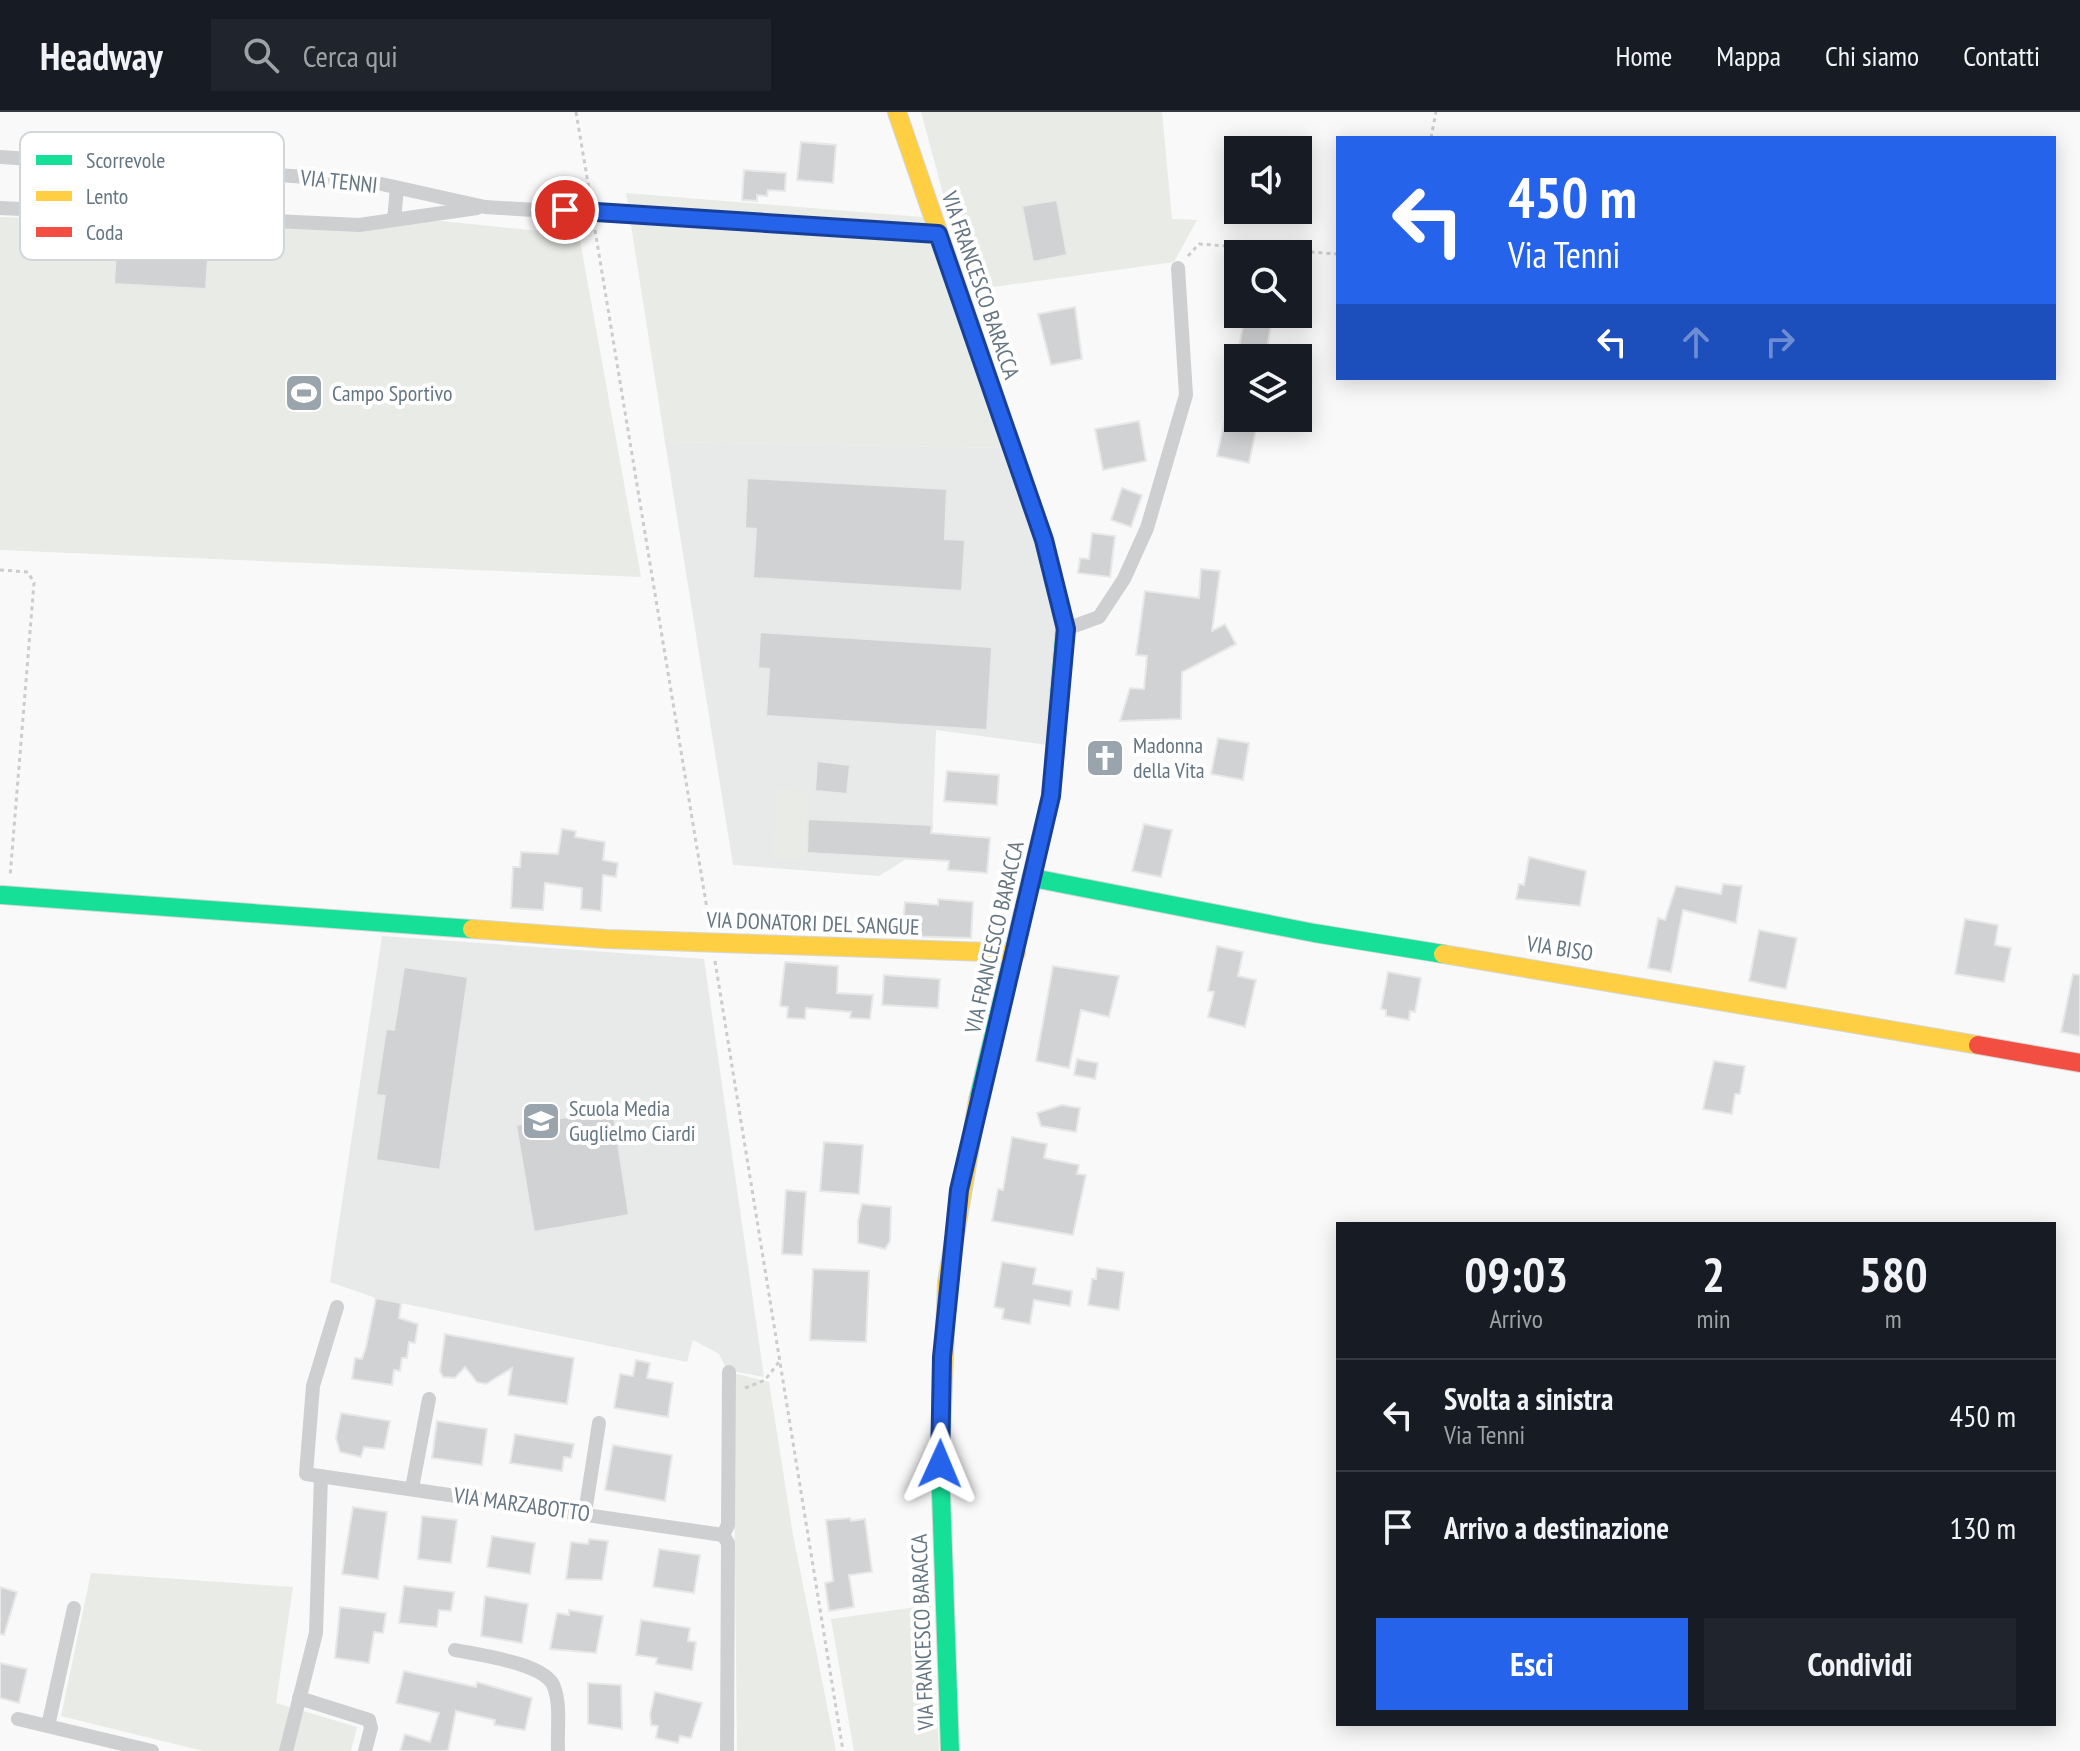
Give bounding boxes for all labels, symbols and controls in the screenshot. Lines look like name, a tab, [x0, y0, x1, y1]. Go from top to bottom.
search box	[211, 19, 771, 91]
text: Headway	[40, 31, 163, 80]
icon: search	[239, 33, 283, 77]
text: Cerca qui	[303, 36, 398, 75]
text: Home	[1615, 37, 1672, 74]
text: Mappa	[1716, 37, 1781, 74]
text: Chi siamo	[1825, 37, 1919, 74]
text: Contatti	[1963, 37, 2040, 74]
legend	[20, 132, 284, 260]
map controls	[1224, 136, 1312, 432]
button: sound	[1224, 136, 1312, 224]
text: Scorrevole	[86, 146, 165, 174]
text: 450 m	[1508, 161, 1637, 233]
street label: VIA TENNI	[298, 163, 379, 199]
icon: left	[1376, 168, 1480, 272]
pin	[531, 176, 599, 244]
text: Lento	[86, 182, 128, 210]
street label: VIA FRANCESCO BARACCA	[935, 187, 1026, 383]
icon: arrive	[543, 188, 587, 232]
text: Coda	[86, 218, 123, 246]
text: Via Tenni	[1508, 231, 1620, 278]
button: search	[1224, 240, 1312, 328]
icon: left	[1590, 320, 1634, 364]
icon: ahead	[1674, 320, 1718, 364]
icon: right	[1758, 320, 1802, 364]
button: layers	[1224, 344, 1312, 432]
sports icon: Campo Sportivo	[283, 372, 325, 414]
place label: Campo Sportivo	[332, 379, 453, 407]
place label: Madonna della Vita	[1133, 731, 1205, 784]
church icon: Madonna della Vita	[1084, 737, 1126, 779]
street label: VIA FRANCESCO BARACCA	[958, 837, 1030, 1037]
street label: VIA DONATORI DEL SANGUE	[705, 905, 920, 941]
street label: VIA BISO	[1524, 929, 1595, 967]
place label: Scuola Media Guglielmo Ciardi	[569, 1094, 695, 1147]
school or university icon: Scuola Media Guglielmo Ciardi	[520, 1100, 562, 1142]
text: 09:03	[1464, 1243, 1568, 1305]
text: 2	[1702, 1243, 1725, 1305]
text: 580	[1859, 1243, 1928, 1305]
text: Arrivo	[1489, 1302, 1543, 1335]
text: min	[1696, 1302, 1730, 1335]
text: m	[1885, 1302, 1902, 1335]
text: Svolta a sinistra	[1444, 1379, 1613, 1418]
icon: left	[1376, 1393, 1420, 1437]
text: 450 m	[1950, 1396, 2016, 1435]
text: Via Tenni	[1444, 1418, 1525, 1451]
position arrow	[898, 1422, 982, 1506]
street label: VIA MARZABOTTO	[451, 1480, 592, 1527]
icon: arrive	[1376, 1505, 1420, 1549]
text: Arrivo a destinazione	[1444, 1508, 1669, 1547]
text: 130 m	[1950, 1508, 2016, 1547]
street label: VIA FRANCESCO BARACCA	[905, 1533, 939, 1732]
button: Esci	[1376, 1618, 1688, 1710]
button: Condividi	[1704, 1618, 2016, 1710]

